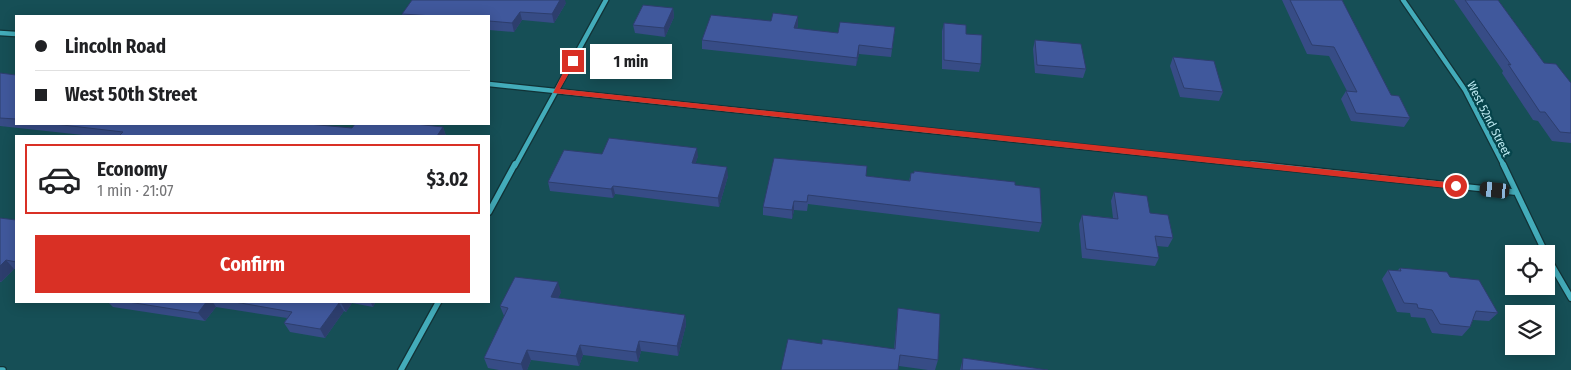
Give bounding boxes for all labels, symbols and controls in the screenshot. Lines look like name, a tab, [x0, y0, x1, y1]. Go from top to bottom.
text: Lincoln Road	[65, 35, 166, 58]
callout: 1 min	[590, 44, 673, 78]
route end	[562, 50, 584, 72]
text: 1 min	[614, 52, 648, 71]
street label: West 52nd Street	[1464, 79, 1514, 159]
text: West 50th Street	[65, 83, 197, 106]
icon: car	[37, 157, 82, 202]
text: Economy	[97, 158, 167, 181]
text: $3.02	[426, 168, 468, 191]
route start	[1445, 175, 1467, 197]
text: 1 min · 21:07	[97, 181, 174, 200]
car	[1479, 181, 1510, 199]
button: Confirm	[35, 235, 470, 293]
map controls	[1505, 245, 1555, 355]
button: locate	[1505, 245, 1555, 295]
button: layers	[1505, 305, 1555, 355]

